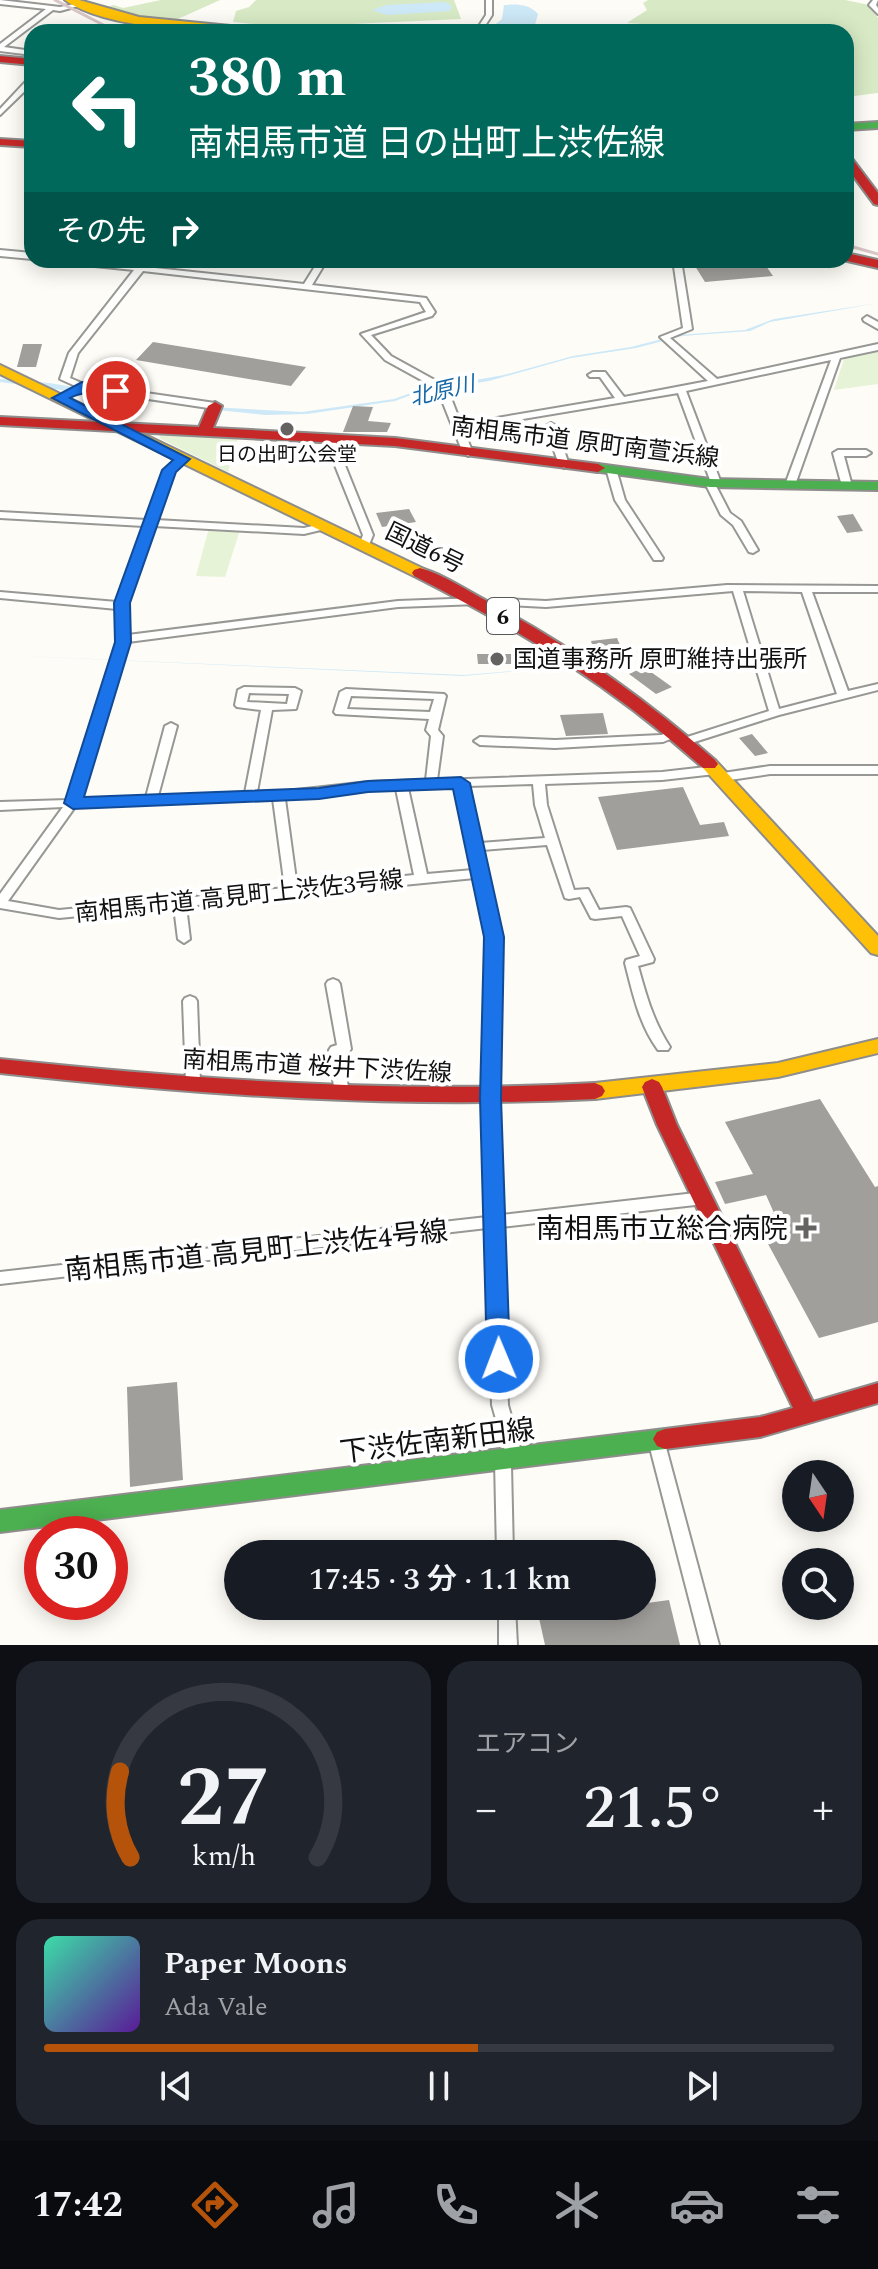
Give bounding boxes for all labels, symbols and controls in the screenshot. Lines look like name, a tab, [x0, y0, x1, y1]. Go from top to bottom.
text: 380 m	[188, 36, 347, 121]
icon: left	[56, 56, 160, 160]
text: 南相馬市道 日の出町上渋佐線	[188, 117, 665, 172]
icon: right	[162, 208, 206, 252]
text: その先	[56, 209, 146, 255]
pin	[82, 357, 150, 425]
water label: 北原川	[406, 368, 480, 415]
icon: arrive	[94, 369, 138, 413]
street label: 南相馬市道 原町南萱浜線	[449, 409, 721, 477]
marker: 日の出町公会堂	[278, 420, 296, 438]
place label: 日の出町公会堂	[217, 440, 357, 470]
street label: 国道6号	[379, 514, 470, 583]
road number: 6	[487, 598, 519, 634]
place label: 国道事務所 原町維持出張所	[513, 642, 807, 678]
marker: 国道事務所 原町維持出張所	[488, 650, 506, 668]
street label: 南相馬市道 高見町上渋佐3号線	[73, 862, 405, 932]
street label: 南相馬市道 桜井下渋佐線	[181, 1042, 453, 1092]
place label: 南相馬市立総合病院	[536, 1208, 788, 1251]
street label: 南相馬市道 高見町上渋佐4号線	[62, 1210, 450, 1293]
marker: 南相馬市立総合病院	[795, 1217, 817, 1239]
position arrow	[457, 1317, 541, 1401]
street label: 下渋佐南新田線	[337, 1408, 537, 1475]
north arrow	[782, 1460, 854, 1532]
map controls	[782, 1460, 854, 1620]
speed limit sign: 30	[24, 1516, 128, 1620]
button: search	[782, 1548, 854, 1620]
text: 17:45 · 3 分 · 1.1 km	[309, 1557, 571, 1603]
text: エアコン	[475, 1724, 579, 1764]
text: 27	[177, 1736, 270, 1863]
text: 21.5°	[583, 1763, 726, 1855]
text: −	[475, 1776, 497, 1843]
text: +	[812, 1776, 834, 1843]
text: km/h	[191, 1835, 256, 1878]
text: Paper Moons	[164, 1941, 348, 1987]
text: Ada Vale	[164, 1987, 267, 2027]
icon: previous	[154, 2064, 198, 2108]
icon: pause	[417, 2064, 461, 2108]
icon: next	[680, 2064, 724, 2108]
icon: directions	[187, 2177, 243, 2233]
icon: music	[308, 2177, 364, 2233]
icon: phone	[428, 2177, 484, 2233]
icon: climate	[549, 2177, 605, 2233]
icon: car	[669, 2177, 725, 2233]
icon: filters	[790, 2177, 846, 2233]
text: 17:42	[32, 2178, 123, 2233]

